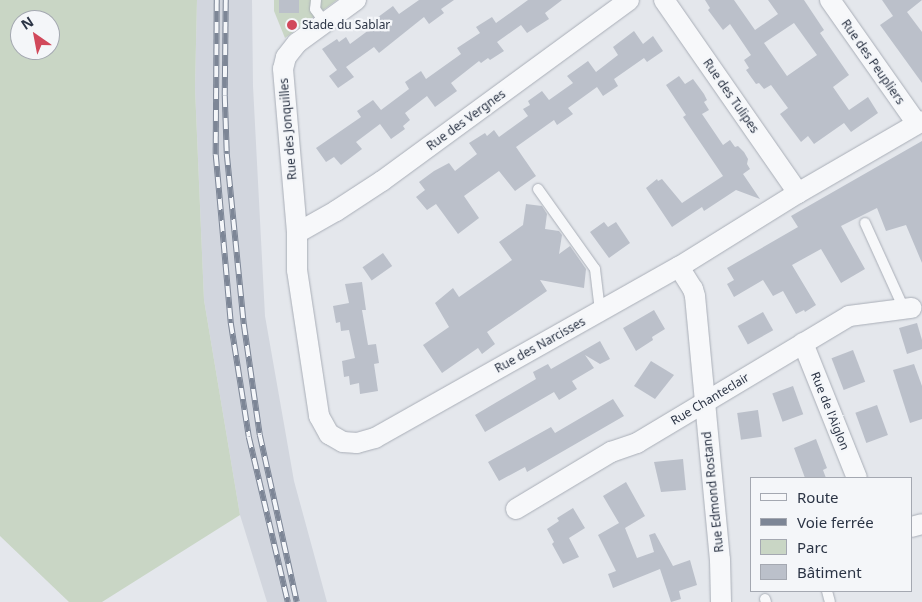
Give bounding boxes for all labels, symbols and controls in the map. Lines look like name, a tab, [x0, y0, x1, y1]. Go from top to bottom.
north arrow	[10, 10, 60, 60]
text: N	[17, 12, 37, 34]
street label: Rue des Peupliers	[838, 17, 908, 107]
place label: Stade du Sablar	[302, 18, 390, 32]
marker: Stade du Sablar	[286, 19, 298, 31]
street label: Rue des Tulipes	[700, 56, 762, 136]
street label: Rue des Jonquilles	[276, 77, 300, 181]
street label: Rue des Vergnes	[424, 87, 508, 153]
street label: Rue des Narcisses	[492, 314, 588, 376]
street label: Rue Chanteclair	[668, 370, 752, 428]
street label: Rue de l'Aiglon	[808, 370, 852, 452]
street label: Rue Edmond Rostand	[699, 431, 727, 553]
legend	[750, 477, 912, 592]
text: Route	[797, 487, 839, 507]
text: Voie ferrée	[797, 512, 874, 532]
text: Parc	[797, 537, 828, 557]
text: Bâtiment	[797, 562, 862, 582]

